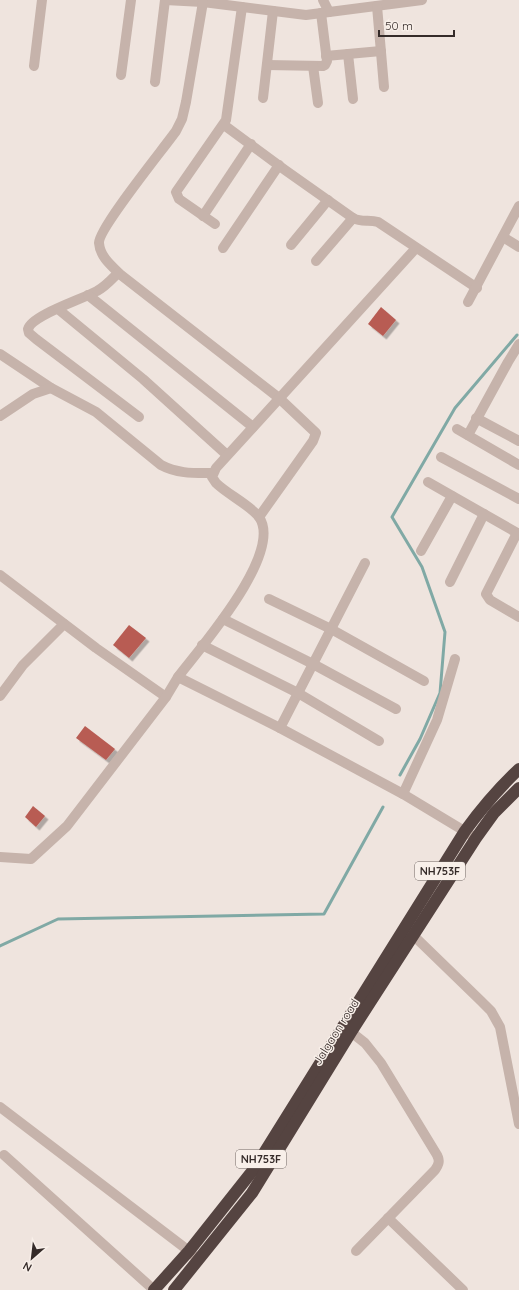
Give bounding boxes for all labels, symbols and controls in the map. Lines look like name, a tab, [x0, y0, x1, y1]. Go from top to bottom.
scale bar	[379, 12, 454, 38]
text: 50 m	[385, 18, 413, 33]
road number: NH753F	[415, 862, 465, 880]
street label: Jalgaon road	[309, 996, 362, 1068]
road number: NH753F	[236, 1150, 286, 1168]
north arrow	[12, 1238, 52, 1278]
text: N	[20, 1259, 34, 1275]

